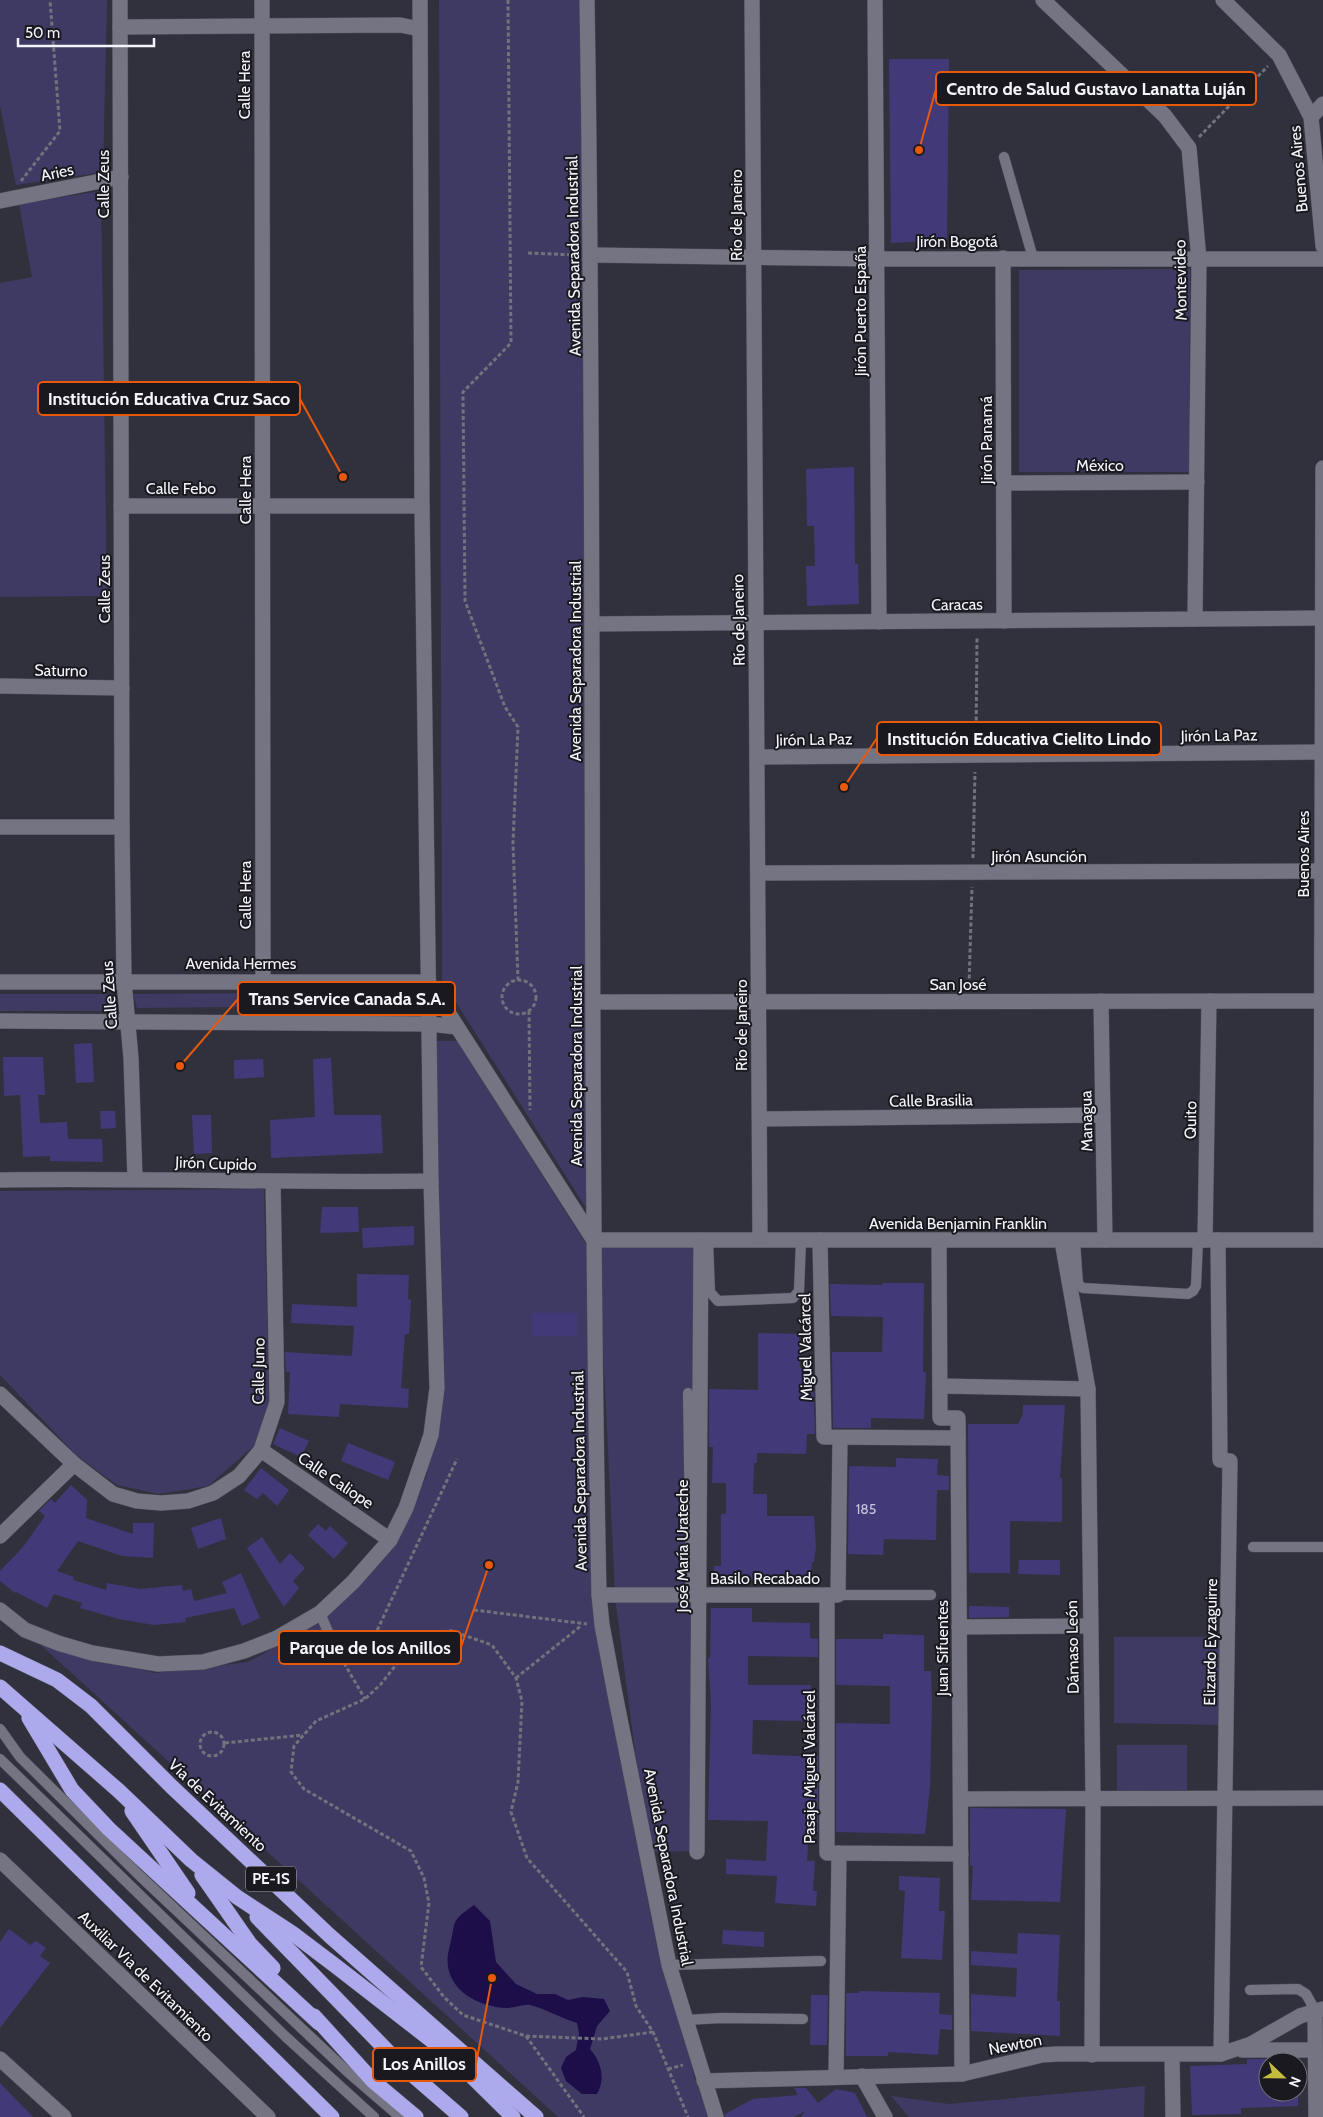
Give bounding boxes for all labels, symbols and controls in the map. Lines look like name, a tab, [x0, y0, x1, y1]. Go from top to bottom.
scale bar	[18, 15, 154, 47]
text: 50 m	[25, 24, 60, 42]
street label: Calle Hera	[235, 50, 254, 119]
callout: Centro de Salud Gustavo Lanatta Luján	[936, 72, 1256, 105]
text: Centro de Salud Gustavo Lanatta Luján	[946, 78, 1246, 100]
street label: Buenos Aires	[1285, 124, 1312, 213]
street label: Calle Zeus	[94, 149, 113, 218]
street label: Avenida Separadora Industrial	[562, 155, 585, 356]
street label: Aries	[39, 160, 76, 185]
street label: Río de Janeiro	[727, 169, 746, 261]
street label: Jirón Bogotá	[915, 232, 998, 251]
street label: Montevideo	[1170, 239, 1191, 321]
street label: Jirón Puerto España	[851, 245, 870, 377]
callout: Institución Educativa Cruz Saco	[38, 382, 300, 415]
text: Institución Educativa Cruz Saco	[48, 388, 290, 410]
street label: Jirón Panamá	[977, 395, 996, 485]
street label: Calle Hera	[236, 455, 255, 524]
street label: México	[1076, 456, 1124, 475]
street label: Calle Febo	[146, 479, 216, 498]
street label: Calle Zeus	[95, 554, 114, 623]
street label: Avenida Separadora Industrial	[566, 561, 585, 761]
street label: Río de Janeiro	[728, 574, 749, 666]
street label: Caracas	[931, 595, 983, 614]
street label: Saturno	[34, 661, 88, 680]
callout: Institución Educativa Cielito Lindo	[877, 722, 1161, 755]
street label: Jirón La Paz	[1179, 725, 1258, 746]
text: Institución Educativa Cielito Lindo	[887, 728, 1151, 750]
street label: Jirón La Paz	[774, 729, 853, 750]
street label: Buenos Aires	[1294, 810, 1313, 897]
street label: Jirón Asunción	[990, 847, 1087, 866]
street label: Calle Hera	[236, 860, 255, 929]
street label: Avenida Hermes	[186, 954, 297, 973]
street label: Calle Zeus	[98, 960, 121, 1030]
street label: Avenida Separadora Industrial	[567, 966, 586, 1166]
street label: San José	[929, 975, 987, 994]
street label: Río de Janeiro	[732, 979, 751, 1071]
callout: Trans Service Canada S.A.	[238, 982, 455, 1015]
text: Trans Service Canada S.A.	[248, 988, 446, 1010]
street label: Calle Brasilia	[889, 1090, 973, 1111]
street label: Managua	[1076, 1090, 1097, 1152]
street label: Quito	[1181, 1101, 1200, 1139]
street label: Jirón Cupido	[174, 1153, 257, 1174]
street label: Avenida Benjamin Franklin	[869, 1214, 1047, 1233]
street label: Miguel Valcárcel	[795, 1293, 816, 1401]
street label: Calle Juno	[248, 1337, 269, 1405]
street label: Avenida Separadora Industrial	[568, 1370, 591, 1571]
street label: Calle Caliope	[294, 1448, 377, 1513]
street label: José María Urateche	[673, 1480, 692, 1613]
house number: 185	[856, 1500, 876, 1518]
street label: Basilo Recabado	[710, 1569, 820, 1588]
street label: Elizardo Eyzaguirre	[1200, 1578, 1221, 1706]
street label: Juan Sifuentes	[933, 1600, 952, 1697]
street label: Dámaso León	[1062, 1600, 1083, 1694]
callout: Parque de los Anillos	[279, 1631, 461, 1664]
text: Parque de los Anillos	[289, 1637, 451, 1659]
street label: Pasaje Miguel Valcárcel	[800, 1690, 819, 1844]
street label: Vía de Evitamiento	[165, 1755, 271, 1856]
street label: Avenida Separadora Industrial	[640, 1767, 697, 1967]
road number: PE-1S	[246, 1866, 296, 1892]
street label: Auxiliar Via de Evitamiento	[74, 1907, 217, 2046]
street label: Newton	[987, 2030, 1043, 2059]
callout: Los Anillos	[373, 2048, 476, 2081]
north arrow	[1258, 2052, 1308, 2102]
text: Los Anillos	[382, 2053, 466, 2075]
text: N	[1285, 2074, 1305, 2090]

